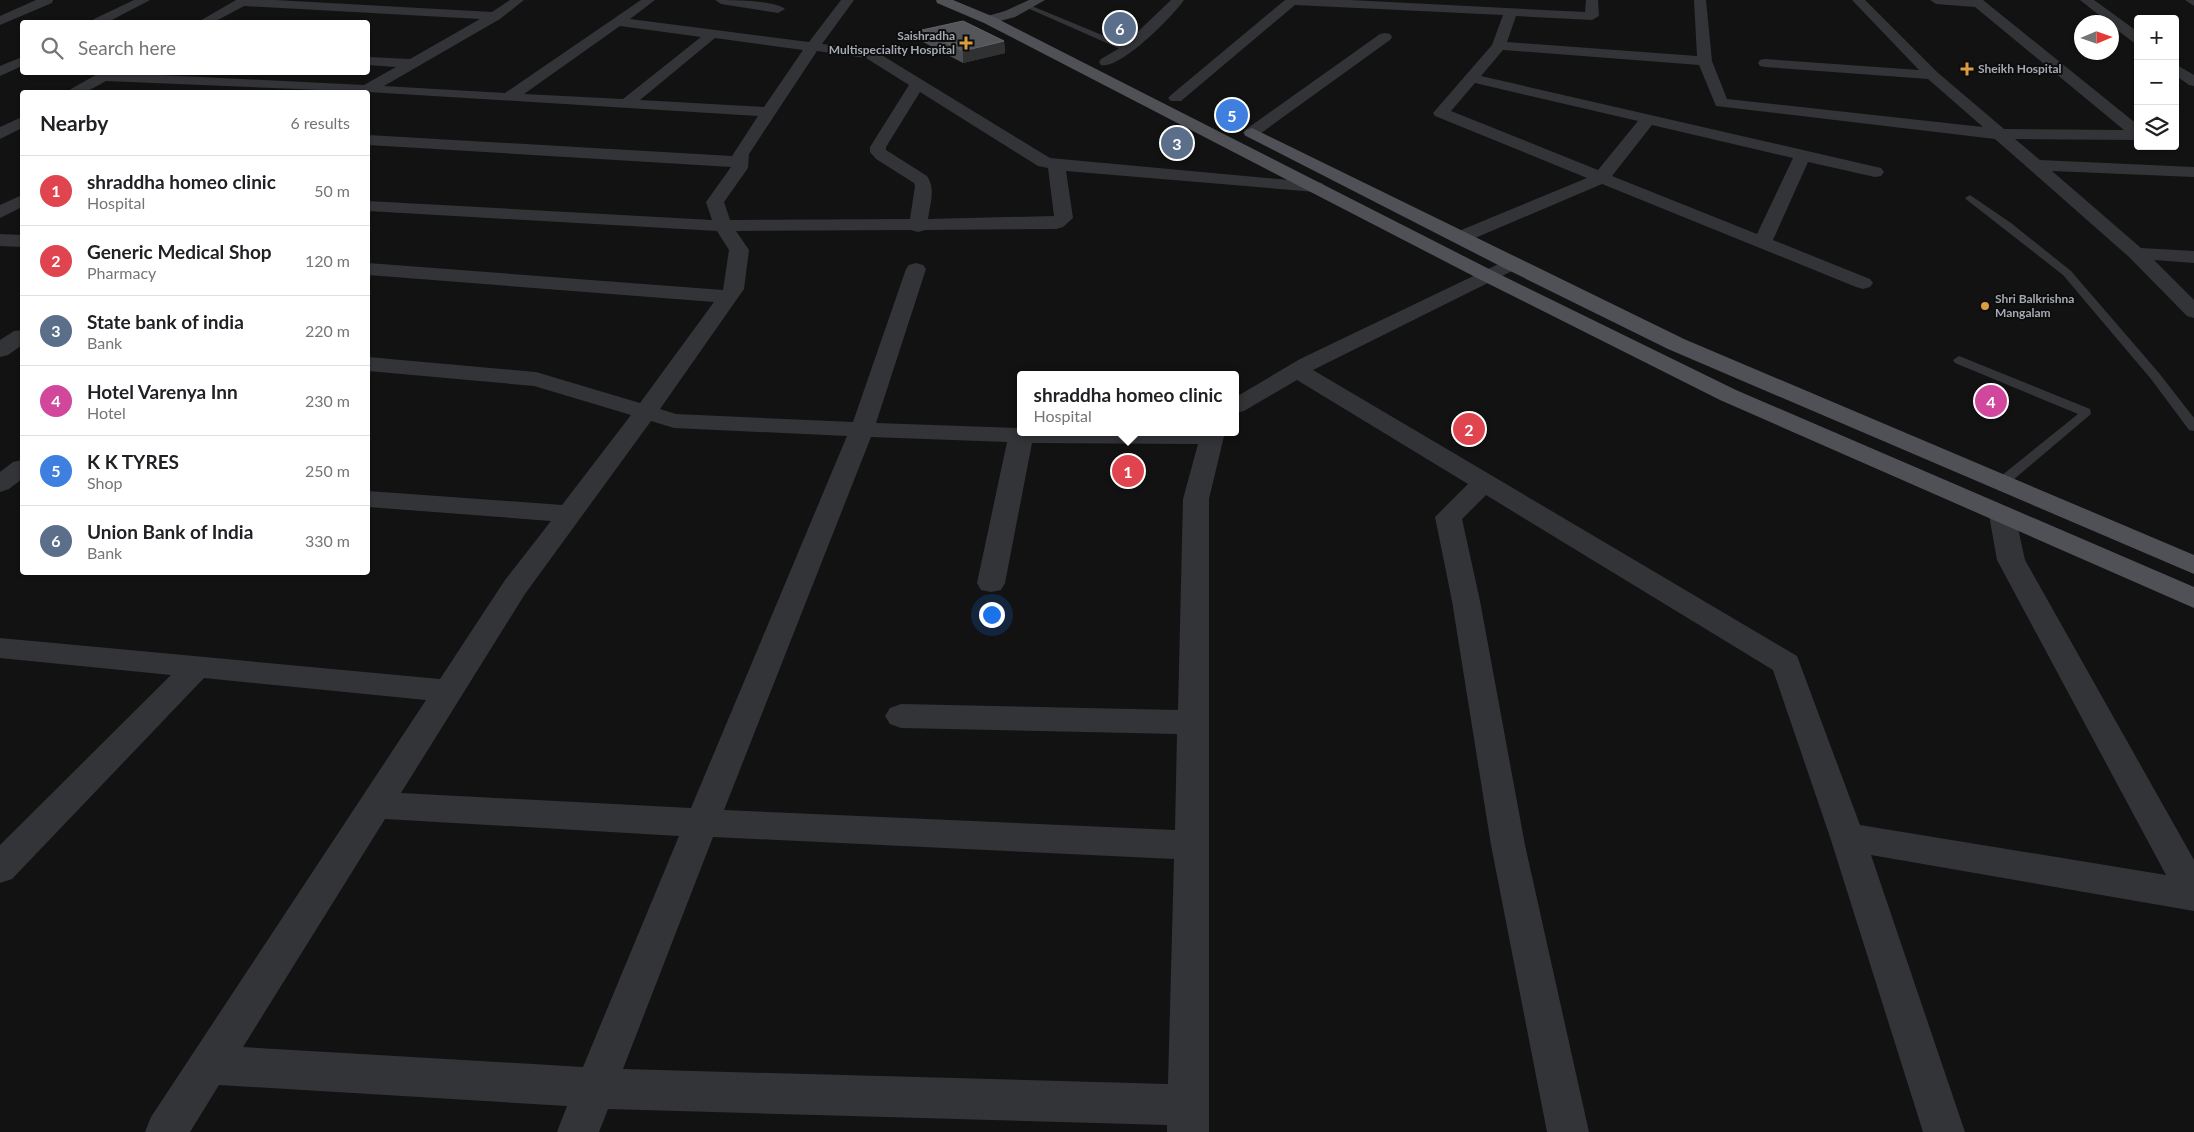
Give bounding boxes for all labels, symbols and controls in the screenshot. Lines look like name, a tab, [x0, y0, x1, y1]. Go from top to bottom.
pin: 6	[1104, 9, 1136, 47]
north arrow	[2074, 15, 2119, 60]
map controls	[2134, 15, 2179, 150]
button: +	[2134, 15, 2179, 60]
search box	[20, 20, 370, 75]
place label: Saishradha Multispeciality Hospital	[829, 28, 955, 57]
icon: search	[38, 34, 66, 62]
text: Search here	[78, 36, 176, 59]
marker: Saishradha Multispeciality Hospital	[959, 36, 973, 50]
button: −	[2134, 60, 2179, 105]
place label: Sheikh Hospital	[1978, 61, 2061, 76]
marker: Sheikh Hospital	[1960, 62, 1974, 76]
pin: 5	[1216, 96, 1248, 134]
button: layers	[2134, 105, 2179, 150]
text: Nearby	[40, 110, 108, 135]
text: 6 results	[290, 113, 350, 132]
pin: 3	[1161, 124, 1193, 162]
text: shraddha homeo clinic	[87, 170, 276, 193]
text: 1	[51, 181, 61, 200]
text: 50 m	[314, 181, 350, 200]
text: Hospital	[87, 193, 145, 212]
text: Generic Medical Shop	[87, 240, 272, 263]
text: 2	[51, 251, 61, 270]
text: 120 m	[305, 251, 350, 270]
text: Pharmacy	[87, 263, 156, 282]
place label: Shri Balkrishna Mangalam	[1995, 291, 2074, 320]
marker: Shri Balkrishna Mangalam	[1979, 300, 1991, 312]
text: State bank of india	[87, 310, 244, 333]
text: 3	[51, 321, 61, 340]
text: 220 m	[305, 321, 350, 340]
text: Bank	[87, 333, 122, 352]
popup	[1017, 371, 1239, 436]
text: Hotel Varenya Inn	[87, 380, 238, 403]
pin: 4	[1975, 382, 2007, 420]
text: shraddha homeo clinic	[1034, 383, 1222, 406]
text: 4	[51, 391, 61, 410]
text: 230 m	[305, 391, 350, 410]
text: Hotel	[87, 403, 126, 422]
text: Hospital	[1034, 406, 1092, 425]
pin: 2	[1453, 410, 1485, 448]
text: K K TYRES	[87, 450, 179, 473]
pin: 1	[1112, 452, 1144, 490]
text: 5	[51, 461, 61, 480]
text: 250 m	[305, 461, 350, 480]
text: Shop	[87, 473, 123, 492]
text: Union Bank of India	[87, 520, 253, 543]
text: 6	[51, 531, 61, 550]
text: 330 m	[305, 531, 350, 550]
text: Bank	[87, 543, 122, 562]
your location	[979, 602, 1005, 628]

